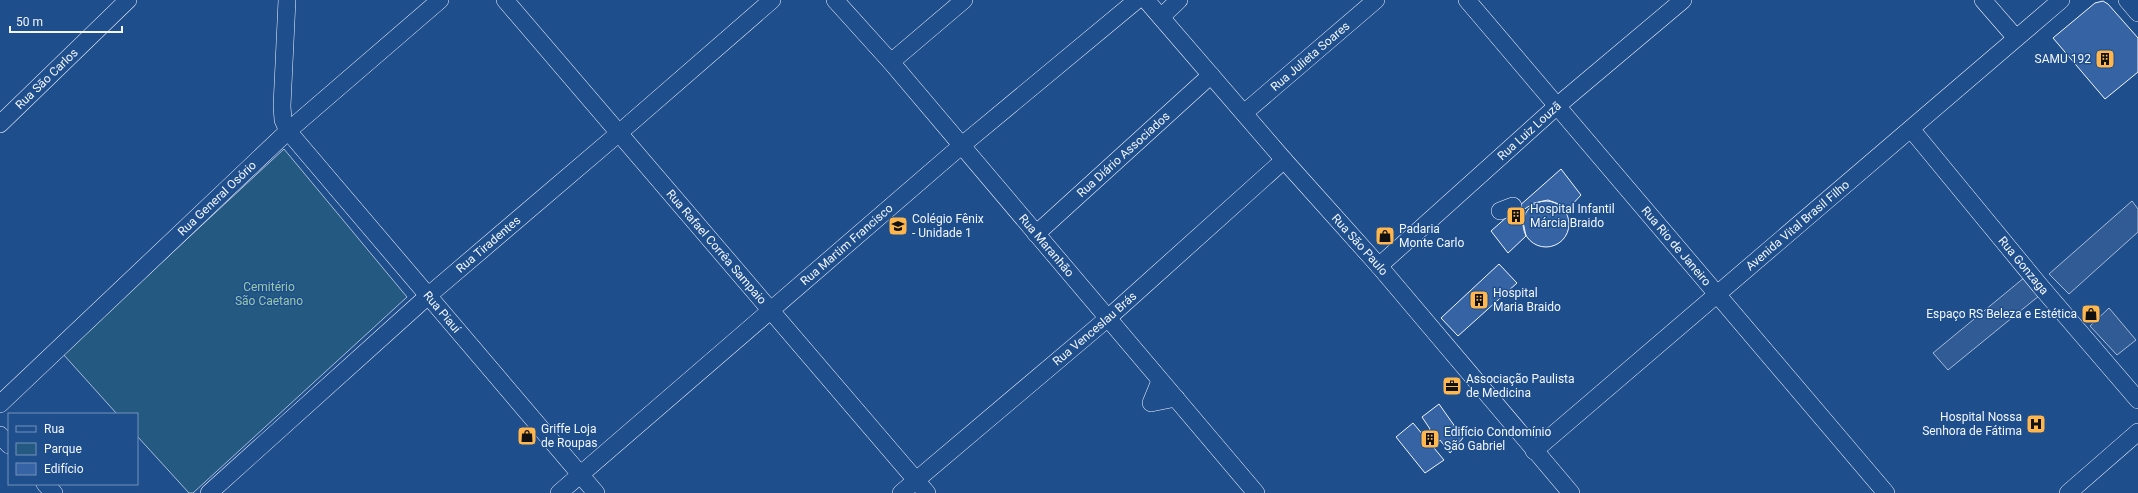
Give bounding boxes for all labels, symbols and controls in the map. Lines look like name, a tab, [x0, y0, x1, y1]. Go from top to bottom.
scale bar	[10, 8, 122, 34]
text: 50 m	[16, 15, 43, 29]
street label: Rua Julieta Soares	[1268, 19, 1352, 94]
street label: Rua São Carlos	[13, 45, 81, 112]
building icon: SAMU 192	[2094, 48, 2116, 70]
place label: SAMU 192	[2035, 52, 2091, 66]
street label: Rua Luiz Louzã	[1495, 99, 1564, 163]
street label: Rua Diário Associados	[1074, 109, 1173, 200]
street label: Rua General Osório	[175, 158, 259, 239]
street label: Avenida Vital Brasil Filho	[1743, 177, 1852, 273]
street label: Rua Rafael Corrêa Sampaio	[663, 187, 769, 307]
street label: Rua Martim Francisco	[798, 201, 896, 288]
place label: Hospital Infantil Márcia Braido	[1530, 202, 1615, 230]
street label: Rua Rio de Janeiro	[1639, 204, 1714, 289]
building icon: Hospital Infantil Márcia Braido	[1505, 205, 1527, 227]
street label: Rua Maranhão	[1016, 211, 1077, 280]
street label: Rua São Paulo	[1329, 211, 1391, 278]
place label: Colégio Fênix - Unidade 1	[912, 212, 984, 240]
street label: Rua Tiradentes	[453, 213, 523, 276]
school or university icon: Colégio Fênix - Unidade 1	[887, 215, 909, 237]
place label: Padaria Monte Carlo	[1399, 222, 1465, 250]
shop icon: Padaria Monte Carlo	[1374, 225, 1396, 247]
street label: Rua Gonzaga	[1996, 234, 2051, 298]
park label: Cemitério São Caetano	[235, 280, 303, 308]
place label: Hospital Maria Braido	[1493, 286, 1561, 314]
street label: Rua Piauí	[420, 288, 464, 337]
street label: Rua Venceslau Brás	[1050, 289, 1139, 369]
building icon: Hospital Maria Braido	[1468, 289, 1490, 311]
shop icon: Espaço RS Beleza e Estética	[2080, 303, 2102, 325]
place label: Espaço RS Beleza e Estética	[1926, 307, 2077, 321]
place label: Associação Paulista de Medicina	[1466, 372, 1575, 400]
office icon: Associação Paulista de Medicina	[1441, 375, 1463, 397]
place label: Hospital Nossa Senhora de Fátima	[1922, 410, 2022, 438]
legend	[8, 413, 138, 485]
hospital icon: Hospital Nossa Senhora de Fátima	[2025, 413, 2047, 435]
text: Rua	[44, 422, 65, 436]
place label: Griffe Loja de Roupas	[541, 422, 597, 450]
shop icon: Griffe Loja de Roupas	[516, 425, 538, 447]
place label: Edifício Condomínio São Gabriel	[1444, 425, 1551, 453]
building icon: Edifício Condomínio São Gabriel	[1419, 428, 1441, 450]
text: Parque	[44, 442, 82, 456]
text: Edifício	[44, 462, 84, 476]

